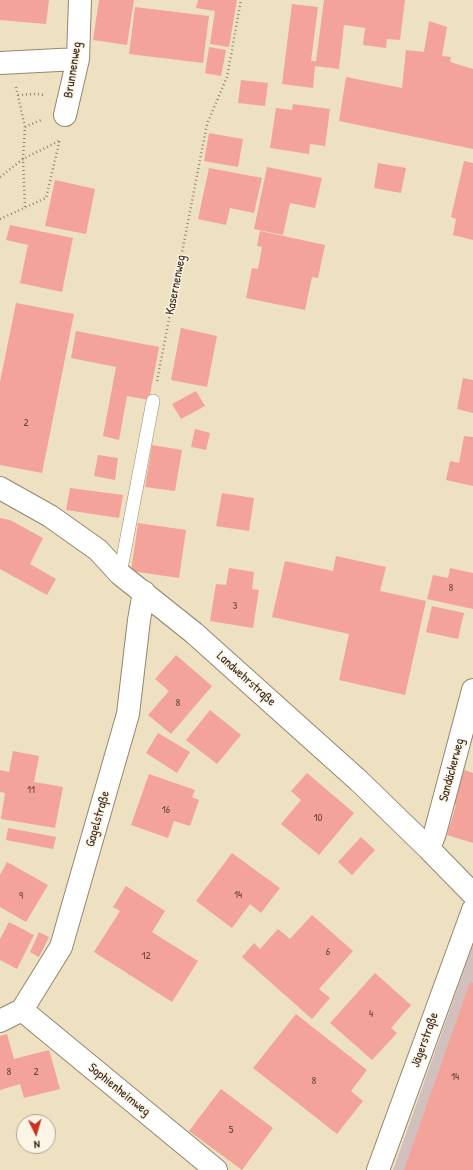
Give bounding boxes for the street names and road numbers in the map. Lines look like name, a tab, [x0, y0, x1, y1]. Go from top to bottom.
street label: Brunnenweg	[61, 41, 85, 99]
street label: Kasernenweg	[163, 254, 189, 316]
street label: Landwehrstraße	[213, 648, 279, 710]
street label: Sandäckerweg	[436, 737, 468, 803]
street label: Gagelstraße	[83, 789, 113, 849]
street label: Jägerstraße	[408, 1010, 442, 1070]
street label: Sophienheimweg	[85, 1060, 153, 1120]

